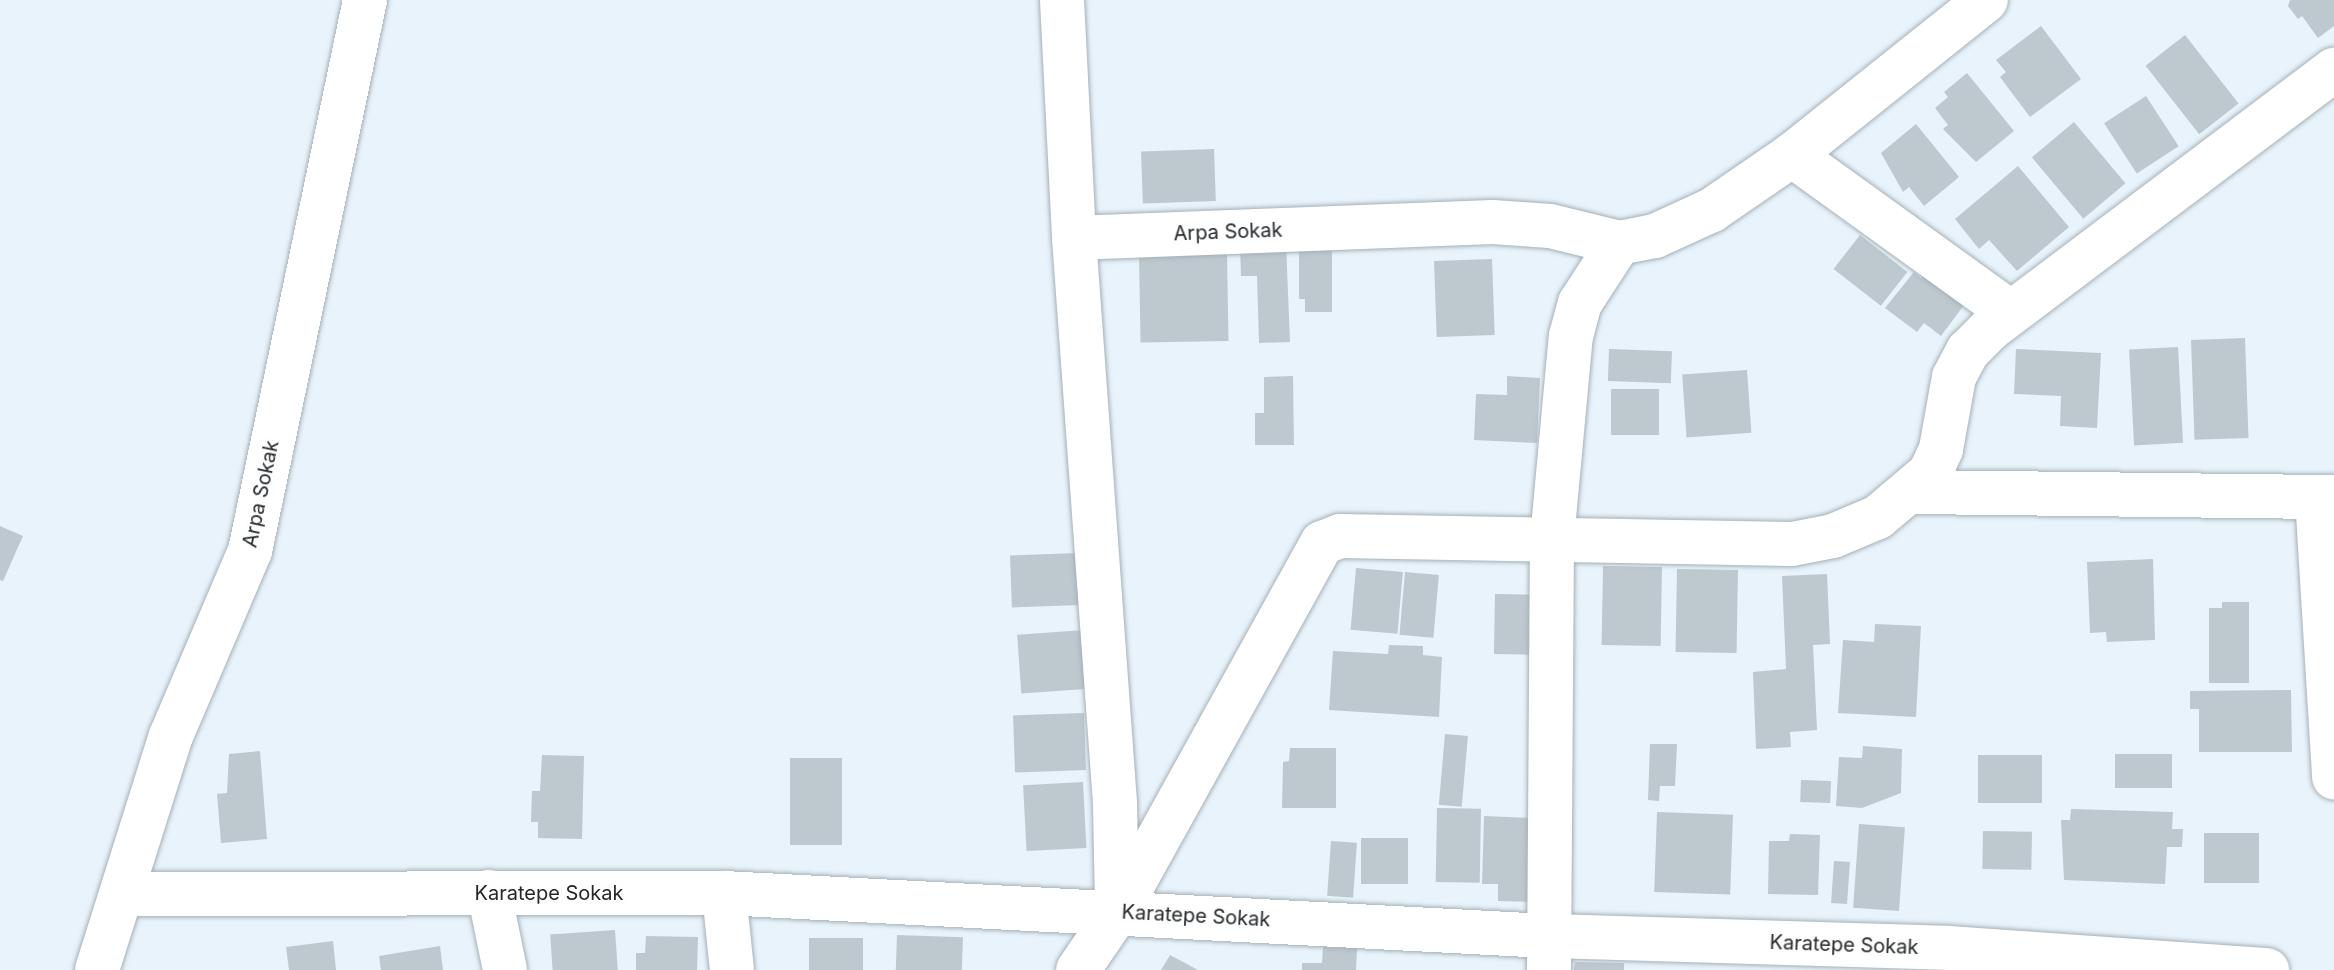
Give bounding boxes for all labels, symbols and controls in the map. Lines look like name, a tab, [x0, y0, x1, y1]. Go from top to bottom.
street label: Arpa Sokak	[1173, 218, 1283, 246]
street label: Arpa Sokak	[238, 438, 284, 550]
street label: Karatepe Sokak	[475, 881, 623, 905]
street label: Karatepe Sokak	[1121, 900, 1271, 932]
street label: Karatepe Sokak	[1769, 930, 1919, 960]

